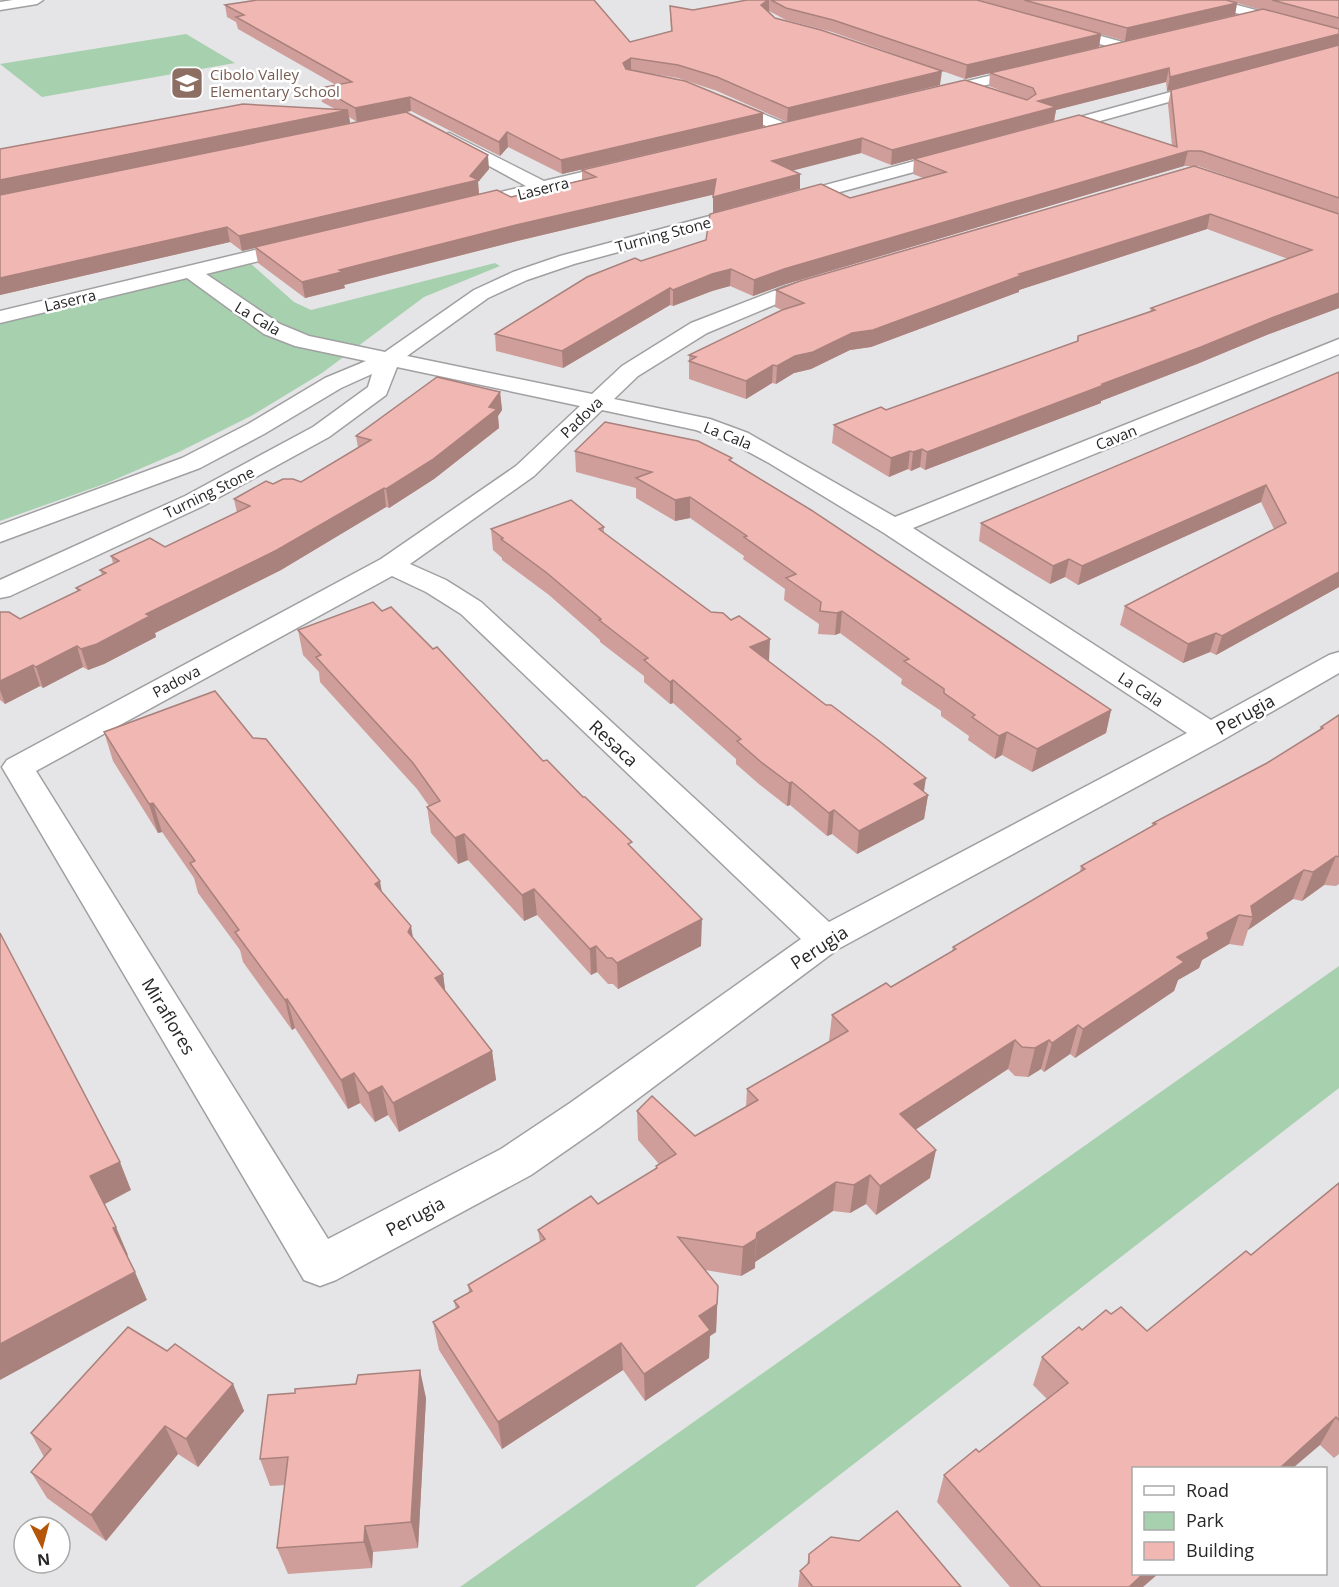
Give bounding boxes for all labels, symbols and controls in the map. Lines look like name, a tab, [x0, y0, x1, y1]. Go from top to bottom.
place label: Cibolo Valley Elementary School	[210, 64, 340, 101]
school or university icon: Cibolo Valley Elementary School	[169, 65, 205, 101]
street label: Laserra	[515, 172, 571, 204]
street label: Turning Stone	[613, 212, 713, 256]
street label: Laserra	[42, 284, 98, 316]
street label: La Cala	[231, 297, 285, 339]
street label: Padova	[556, 392, 606, 442]
street label: La Cala	[701, 416, 755, 454]
street label: Cavan	[1092, 420, 1140, 454]
street label: Turning Stone	[161, 462, 257, 522]
street label: Padova	[149, 660, 203, 702]
street label: La Cala	[1115, 667, 1167, 711]
street label: Perugia	[1211, 688, 1279, 740]
street label: Resaca	[584, 714, 644, 772]
street label: Perugia	[786, 920, 852, 974]
street label: Miraflores	[137, 973, 201, 1059]
street label: Perugia	[381, 1190, 449, 1242]
legend	[1132, 1467, 1327, 1575]
text: Road	[1186, 1478, 1229, 1502]
text: Park	[1186, 1508, 1224, 1532]
north arrow	[12, 1515, 72, 1575]
text: Building	[1186, 1538, 1254, 1562]
text: N	[36, 1548, 51, 1572]

